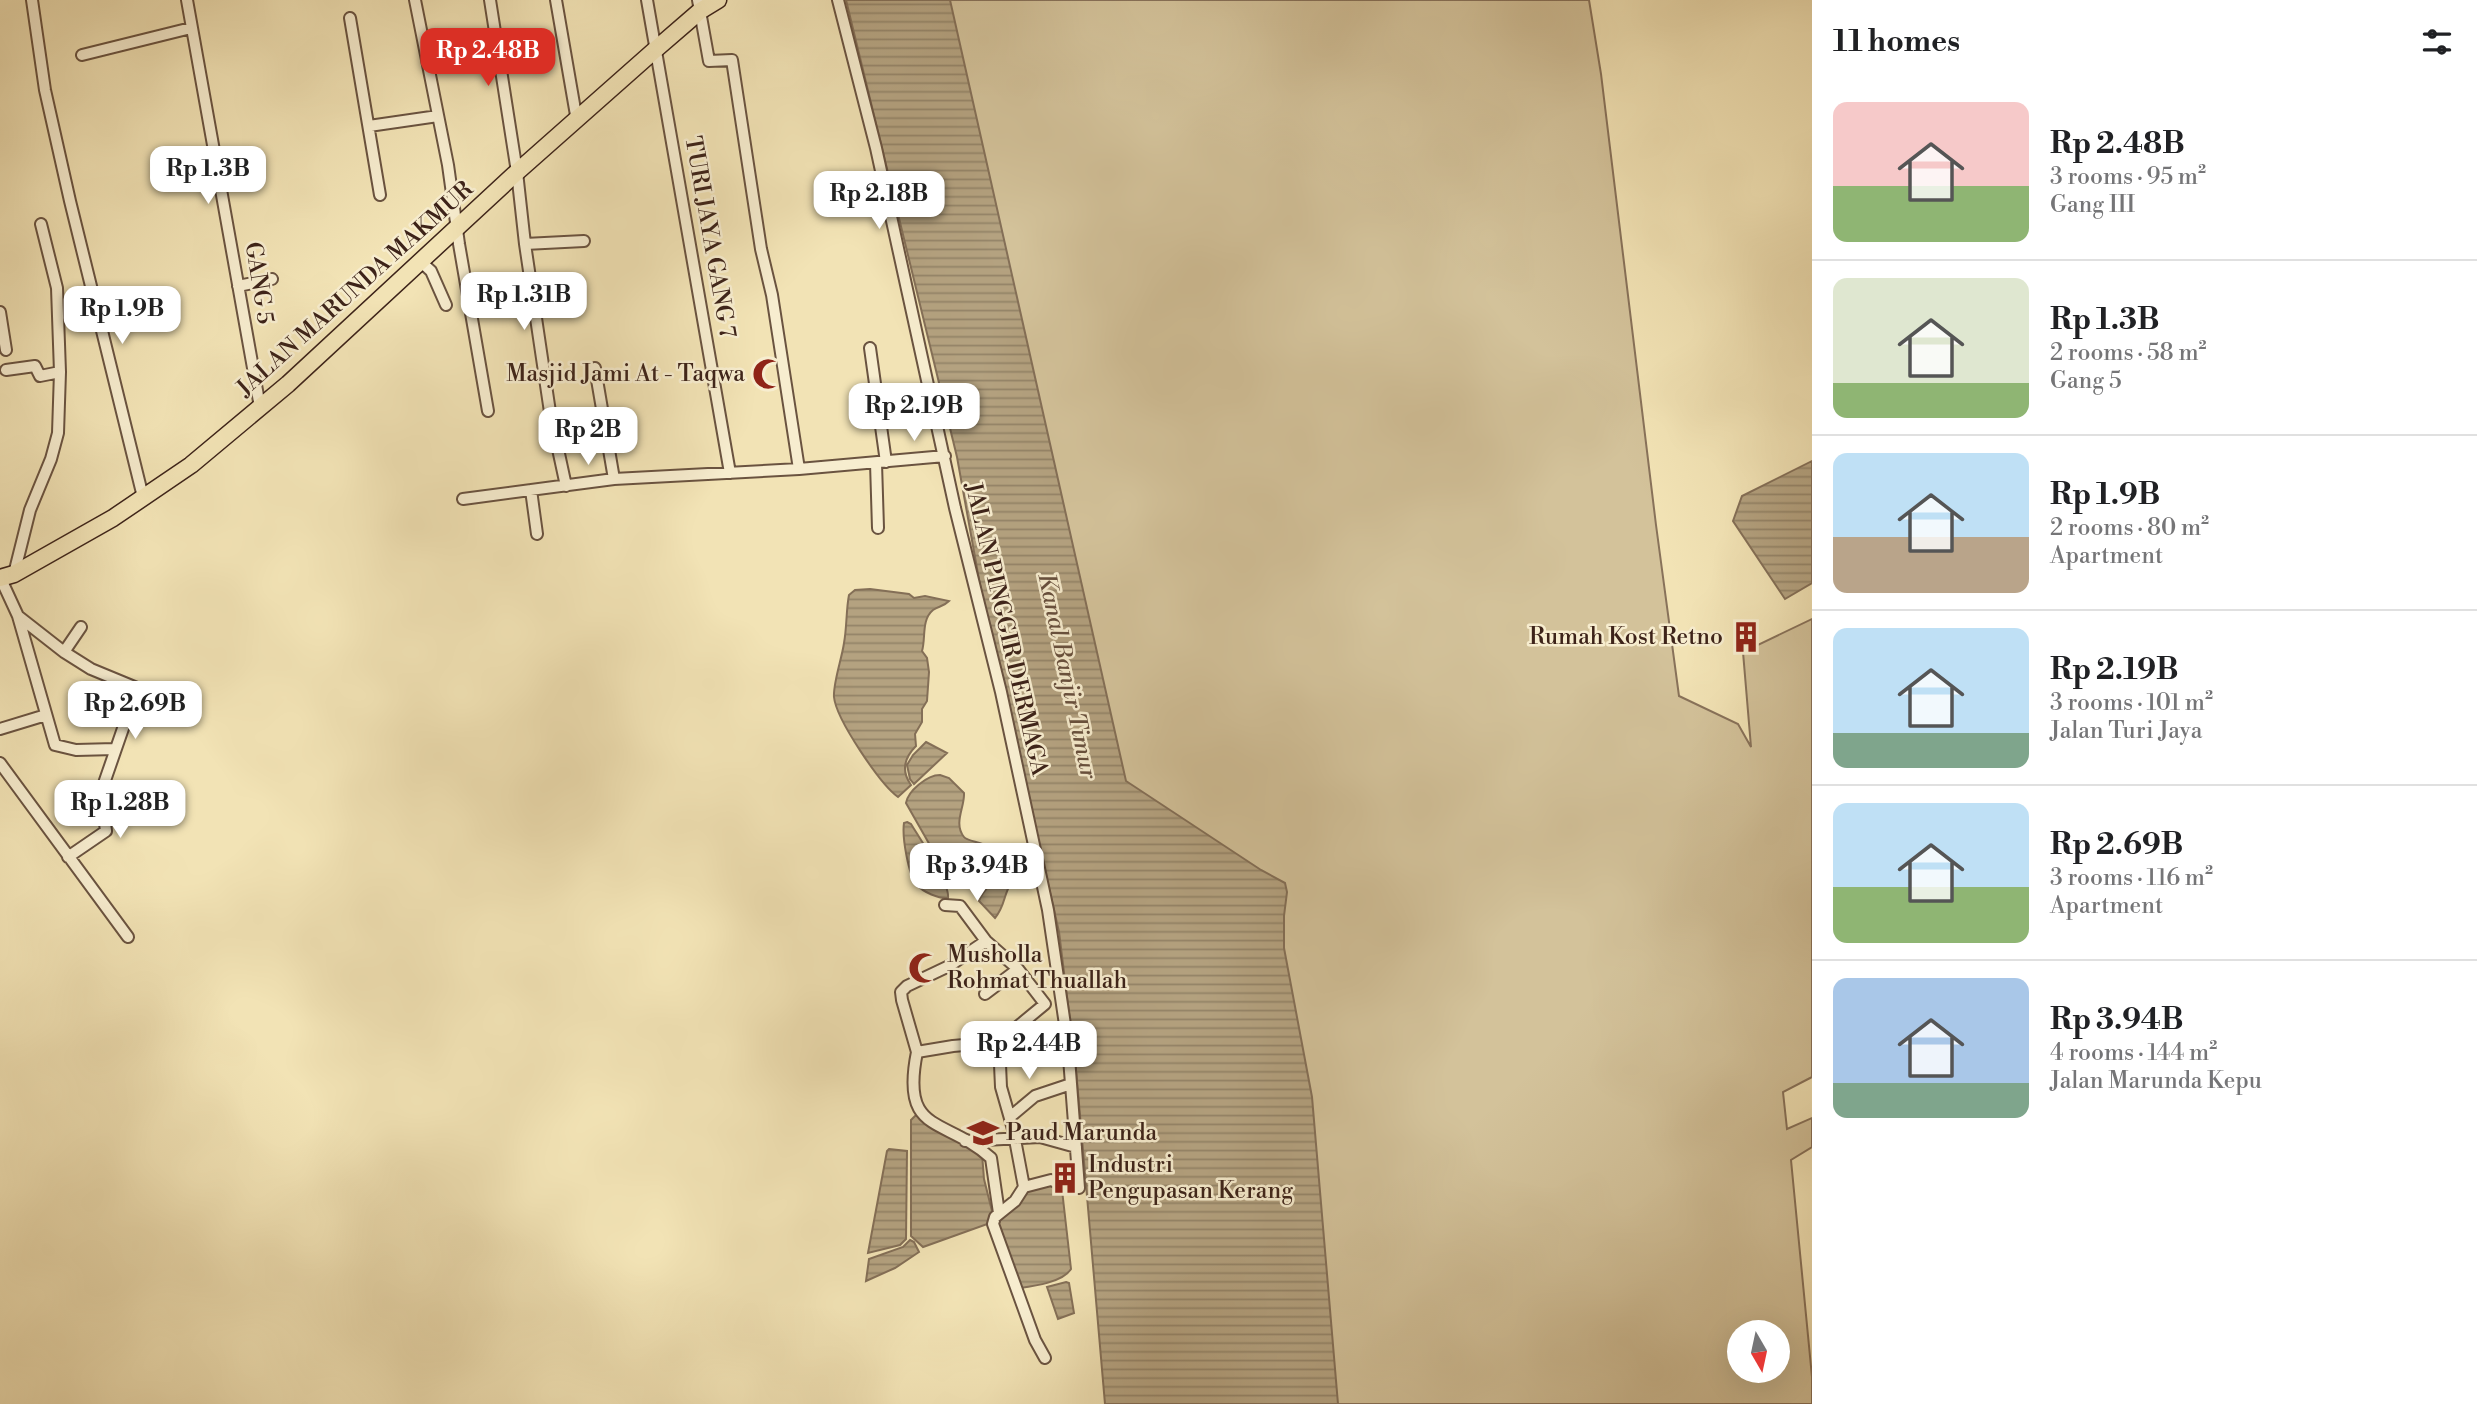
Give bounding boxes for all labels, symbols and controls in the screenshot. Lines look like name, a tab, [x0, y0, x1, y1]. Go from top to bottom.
text: 11 homes	[1833, 23, 1960, 61]
icon: filters	[2418, 23, 2456, 61]
pin: Rp 2.48B	[416, 28, 560, 88]
text: Rp 2.48B	[436, 37, 540, 65]
text: Rp 2.48B	[2050, 125, 2185, 163]
icon: home	[1889, 130, 1973, 214]
street label: TURI JAYA GANG 7	[678, 134, 742, 341]
pin: Rp 1.3B	[143, 146, 273, 206]
text: Rp 1.3B	[166, 155, 250, 183]
text: 3 rooms · 95 m²	[2050, 163, 2206, 191]
pin: Rp 2.18B	[807, 172, 951, 231]
street label: JALAN MARUNDA MAKMUR	[230, 175, 480, 403]
text: Rp 2.18B	[830, 180, 928, 208]
text: Gang III	[2050, 191, 2135, 219]
street label: GANG 5	[239, 240, 279, 326]
pin: Rp 1.31B	[452, 272, 596, 332]
text: Rp 1.31B	[477, 281, 571, 309]
pin: Rp 1.9B	[57, 286, 187, 346]
text: Rp 1.9B	[80, 295, 164, 323]
text: Rp 1.3B	[2050, 301, 2160, 339]
icon: home	[1889, 306, 1973, 390]
text: 2 rooms · 58 m²	[2050, 339, 2207, 367]
mosque icon: Masjid Jami At - Taqwa	[751, 357, 785, 391]
place label: Masjid Jami At - Taqwa	[506, 360, 745, 388]
text: Gang 5	[2050, 367, 2122, 395]
pin: Rp 2.19B	[842, 384, 986, 443]
text: Rp 2.19B	[865, 392, 963, 420]
pin: Rp 2B	[539, 407, 637, 467]
text: Rp 2B	[555, 416, 621, 444]
text: Rp 1.9B	[2050, 476, 2160, 514]
street label: JALAN PINGGIR DERMAGA	[958, 479, 1054, 780]
icon: home	[1889, 481, 1973, 565]
text: 2 rooms · 80 m²	[2050, 514, 2209, 542]
text: Apartment	[2050, 542, 2163, 570]
water label: Kanal Banjir Timur	[1031, 570, 1104, 782]
building icon: Rumah Kost Retno	[1729, 620, 1763, 654]
place label: Rumah Kost Retno	[1529, 623, 1723, 651]
text: Rp 2.19B	[2050, 651, 2179, 689]
icon: home	[1889, 656, 1973, 740]
pin: Rp 2.69B	[63, 682, 207, 741]
text: 3 rooms · 101 m²	[2050, 689, 2213, 717]
text: Rp 2.69B	[84, 690, 186, 718]
text: Jalan Turi Jaya	[2050, 717, 2202, 745]
pin: Rp 1.28B	[48, 780, 192, 840]
text: Rp 1.28B	[70, 789, 170, 817]
text: Rp 2.69B	[2050, 826, 2183, 864]
icon: home	[1889, 831, 1973, 915]
pin: Rp 3.94B	[905, 844, 1049, 903]
text: Rp 3.94B	[926, 852, 1028, 880]
text: 3 rooms · 116 m²	[2050, 864, 2213, 892]
text: Apartment	[2050, 892, 2163, 920]
place label: Musholla Rohmat Thuallah	[947, 941, 1127, 995]
mosque icon: Musholla Rohmat Thuallah	[907, 951, 941, 985]
text: Rp 3.94B	[2050, 1001, 2184, 1039]
icon: home	[1889, 1006, 1973, 1090]
pin: Rp 2.44B	[957, 1021, 1101, 1081]
text: Rp 2.44B	[977, 1030, 1081, 1058]
text: 4 rooms · 144 m²	[2050, 1039, 2217, 1067]
text: Jalan Marunda Kepu	[2050, 1067, 2262, 1095]
school or university icon: Paud Marunda	[966, 1116, 1000, 1150]
place label: Paud Marunda	[1006, 1119, 1158, 1147]
place label: Industri Pengupasan Kerang	[1088, 1151, 1293, 1205]
building icon: Industri Pengupasan Kerang	[1048, 1161, 1082, 1195]
north arrow	[1727, 1320, 1790, 1382]
map controls	[1727, 1320, 1790, 1383]

